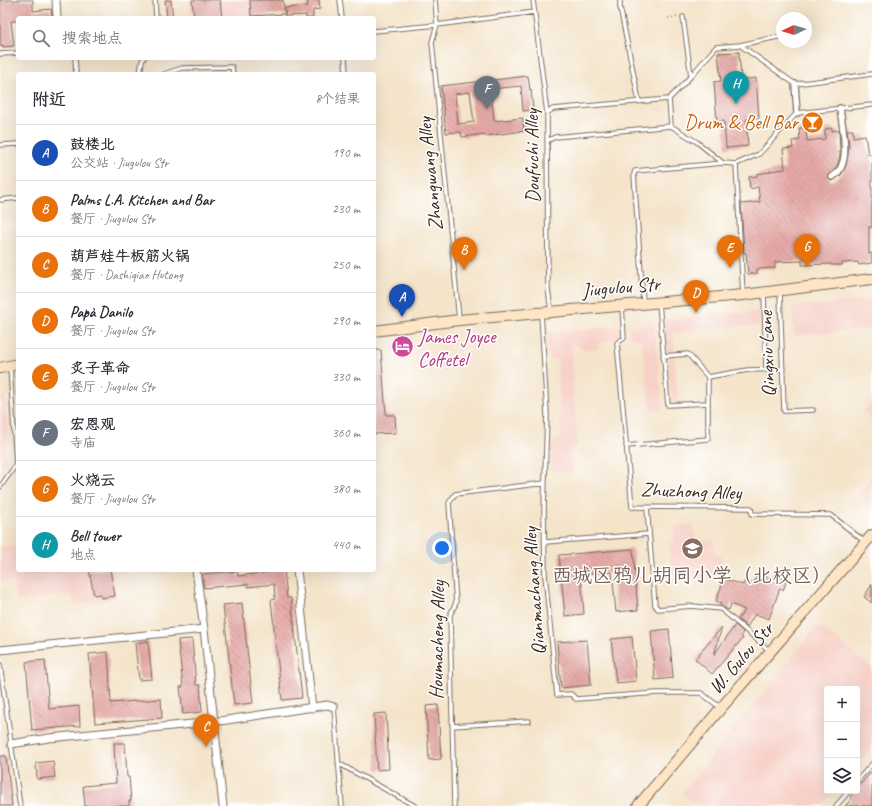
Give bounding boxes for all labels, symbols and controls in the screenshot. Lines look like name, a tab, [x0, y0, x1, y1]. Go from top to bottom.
north arrow	[776, 12, 812, 48]
search box	[16, 16, 376, 60]
icon: search	[30, 27, 52, 49]
text: 搜索地点	[62, 29, 122, 48]
pin: H	[723, 71, 749, 104]
pin: F	[474, 76, 500, 109]
text: 附近	[32, 89, 66, 110]
text: 8个结果	[315, 91, 360, 107]
street label: Doufuchi Alley	[519, 106, 545, 203]
bar icon: Drum & Bell Bar	[800, 109, 826, 135]
place label: Drum & Bell Bar	[684, 110, 800, 135]
street label: Zhangwang Alley	[411, 114, 448, 232]
text: 鼓楼北	[70, 135, 115, 154]
text: A	[42, 145, 48, 161]
text: 190 m	[332, 145, 360, 161]
text: 公交站 · Jiugulou Str	[70, 155, 169, 171]
text: Palms L.A. Kitchen and Bar	[70, 191, 214, 210]
text: B	[42, 201, 48, 217]
text: 230 m	[332, 201, 360, 217]
text: 餐厅 · Jiugulou Str	[70, 211, 156, 227]
pin: G	[794, 234, 820, 267]
pin: E	[717, 235, 743, 268]
pin: B	[451, 237, 477, 270]
text: 葫芦娃牛板筋火锅	[70, 247, 190, 266]
text: C	[42, 257, 48, 273]
text: 250 m	[332, 257, 360, 273]
text: 餐厅 · Dashiqiao Hutong	[70, 267, 183, 283]
street label: Jiugulou Str	[580, 271, 663, 303]
pin: D	[683, 280, 709, 313]
pin: A	[389, 284, 415, 317]
text: Papà Danilo	[70, 303, 132, 322]
street label: Qingxiu Lane	[753, 309, 781, 397]
text: D	[41, 313, 49, 329]
text: 290 m	[332, 313, 360, 329]
text: 餐厅 · Jiugulou Str	[70, 323, 156, 339]
place label: James Joyce Coffetel	[417, 324, 497, 372]
hotel icon: James Joyce Coffetel	[389, 334, 415, 360]
text: 炙子革命	[70, 359, 130, 378]
text: E	[42, 369, 48, 385]
text: 330 m	[332, 369, 360, 385]
text: 餐厅 · Jiugulou Str	[70, 379, 156, 395]
text: 宏恩观	[70, 415, 115, 434]
text: F	[42, 425, 48, 441]
text: 360 m	[332, 425, 360, 441]
text: 寺庙	[70, 435, 96, 451]
text: 火烧云	[70, 471, 115, 490]
street label: Zhuzhong Alley	[640, 477, 743, 505]
text: G	[42, 481, 48, 497]
text: 380 m	[332, 481, 360, 497]
text: 餐厅 · Jiugulou Str	[70, 491, 156, 507]
street label: Qianmachang Alley	[517, 524, 551, 656]
text: Bell tower	[70, 527, 121, 546]
school or university icon: 西城区鸦儿胡同小学（北校区）	[679, 536, 705, 562]
text: H	[41, 537, 49, 553]
text: 440 m	[332, 537, 360, 553]
your location	[432, 538, 452, 558]
text: 地点	[70, 547, 96, 563]
place label: 西城区鸦儿胡同小学（北校区）	[552, 563, 832, 588]
street label: Houmacheng Alley	[423, 579, 451, 700]
street label: W. Gulou Str	[703, 616, 780, 699]
map controls	[824, 686, 860, 794]
button: +	[824, 686, 860, 722]
pin: C	[193, 714, 219, 747]
button: −	[824, 722, 860, 758]
button: layers	[824, 758, 860, 794]

